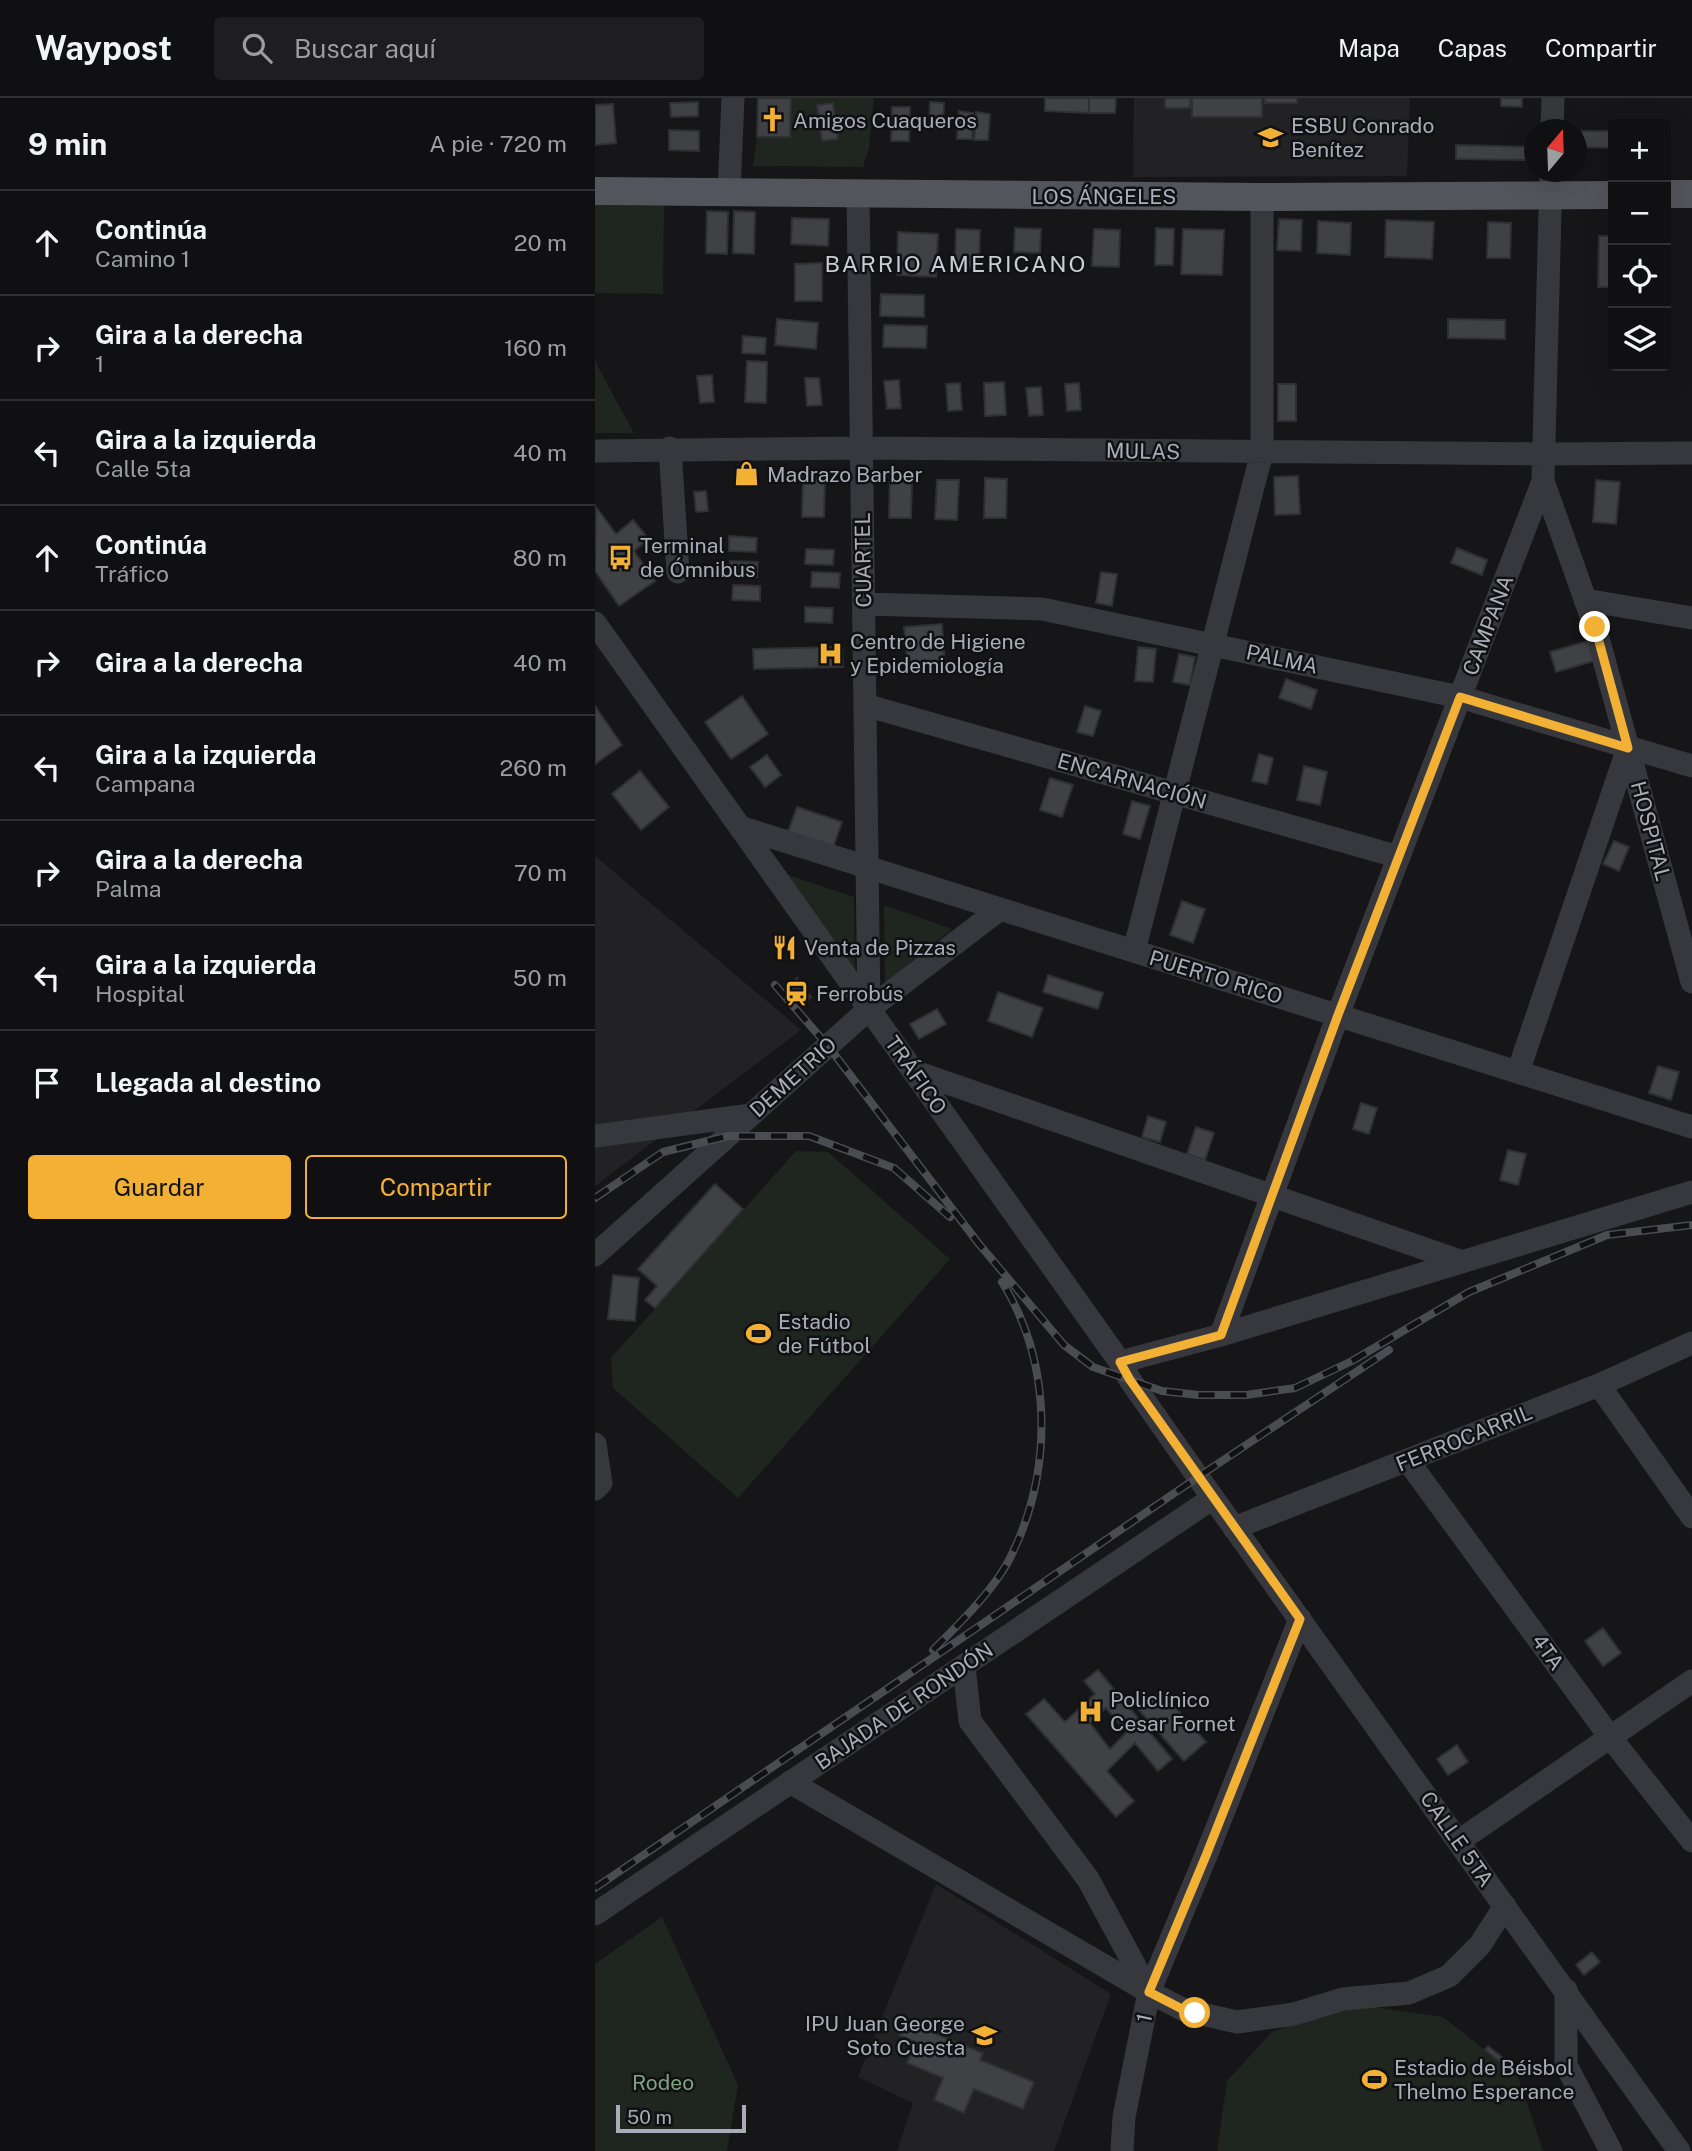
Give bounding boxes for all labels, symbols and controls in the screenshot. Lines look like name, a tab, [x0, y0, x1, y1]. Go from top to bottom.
search box	[214, 17, 704, 80]
text: Waypost	[35, 29, 172, 67]
icon: search	[238, 29, 276, 67]
text: Buscar aquí	[294, 33, 436, 64]
text: Mapa	[1338, 34, 1400, 62]
text: Capas	[1438, 34, 1507, 62]
text: Compartir	[1545, 34, 1657, 62]
church icon: Amigos Cuaqueros	[759, 106, 787, 134]
place label: Amigos Cuaqueros	[793, 108, 977, 133]
place label: ESBU Conrado Benítez	[1291, 113, 1434, 162]
north arrow	[1524, 119, 1587, 182]
map controls	[1608, 119, 1671, 371]
button: +	[1608, 119, 1671, 182]
school or university icon: ESBU Conrado Benítez	[1257, 123, 1285, 151]
text: 9 min	[28, 126, 107, 162]
text: A pie · 720 m	[429, 130, 567, 157]
button: −	[1608, 182, 1671, 245]
street label: LOS ÁNGELES	[1032, 184, 1176, 209]
text: Continúa	[95, 214, 207, 245]
icon: ahead	[28, 224, 66, 262]
text: 20 m	[514, 229, 567, 256]
text: Camino 1	[95, 245, 190, 272]
button: locate	[1608, 245, 1671, 308]
district label: BARRIO AMERICANO	[825, 250, 1088, 277]
button: layers	[1608, 308, 1671, 371]
text: Gira a la derecha	[95, 319, 303, 350]
icon: right	[28, 329, 66, 367]
text: 160 m	[504, 334, 567, 361]
text: 1	[95, 350, 104, 377]
text: Gira a la izquierda	[95, 424, 317, 455]
icon: left	[28, 434, 66, 472]
street label: MULAS	[1106, 438, 1180, 464]
text: 40 m	[513, 439, 567, 466]
text: Calle 5ta	[95, 455, 191, 482]
shop icon: Madrazo Barber	[733, 460, 761, 488]
place label: Madrazo Barber	[767, 462, 923, 487]
street label: CUARTEL	[850, 512, 876, 608]
text: Continúa	[95, 529, 207, 560]
place label: Terminal de Ómnibus	[640, 533, 756, 582]
icon: ahead	[28, 539, 66, 577]
bus stop icon: Terminal de Ómnibus	[606, 543, 634, 571]
text: 80 m	[513, 544, 567, 571]
text: Tráfico	[95, 560, 169, 587]
street label: CAMPANA	[1457, 571, 1519, 679]
route end	[1579, 611, 1610, 642]
place label: Centro de Higiene y Epidemiología	[850, 629, 1026, 678]
hospital icon: Centro de Higiene y Epidemiología	[816, 639, 844, 667]
street label: PALMA	[1244, 639, 1320, 679]
icon: right	[28, 644, 66, 682]
text: Gira a la derecha	[95, 647, 303, 678]
text: 40 m	[513, 649, 567, 676]
text: Gira a la izquierda	[95, 739, 317, 770]
street label: ENCARNACIÓN	[1055, 748, 1209, 814]
icon: left	[28, 749, 66, 787]
text: 260 m	[500, 754, 567, 781]
text: Campana	[95, 770, 196, 797]
street label: HOSPITAL	[1626, 778, 1676, 884]
text: Gira a la derecha	[95, 844, 303, 875]
icon: right	[28, 854, 66, 892]
text: 70 m	[514, 859, 567, 886]
text: Palma	[95, 875, 162, 902]
restaurant icon: Venta de Pizzas	[770, 933, 798, 961]
place label: Venta de Pizzas	[804, 935, 956, 960]
street label: PUERTO RICO	[1146, 945, 1286, 1009]
text: Gira a la izquierda	[95, 949, 317, 980]
icon: left	[28, 959, 66, 997]
text: 50 m	[513, 964, 567, 991]
station icon: Ferrobús	[782, 979, 810, 1007]
text: Hospital	[95, 980, 185, 1007]
place label: Ferrobús	[816, 981, 904, 1006]
street label: TRÁFICO	[880, 1031, 952, 1119]
street label: DEMETRIO	[745, 1032, 841, 1122]
icon: arrive	[28, 1064, 66, 1102]
text: Llegada al destino	[95, 1067, 321, 1098]
button: Guardar	[28, 1155, 291, 1219]
button: Compartir	[305, 1155, 567, 1219]
place label: Estadio de Fútbol	[778, 1309, 871, 1358]
sports icon: Estadio de Fútbol	[744, 1319, 772, 1347]
street label: FERROCARRIL	[1392, 1399, 1536, 1477]
street label: 4TA	[1527, 1629, 1569, 1675]
street label: BAJADA DE RONDÓN	[810, 1637, 998, 1775]
place label: Policlínico Cesar Fornet	[1110, 1687, 1236, 1736]
hospital icon: Policlínico Cesar Fornet	[1076, 1697, 1104, 1725]
street label: CALLE 5TA	[1415, 1787, 1499, 1891]
route start	[1179, 1997, 1210, 2028]
place label: IPU Juan George Soto Cuesta	[805, 2011, 965, 2060]
street label: 1	[1131, 2011, 1157, 2025]
school or university icon: IPU Juan George Soto Cuesta	[971, 2021, 999, 2049]
place label: Estadio de Béisbol Thelmo Esperance	[1394, 2055, 1574, 2104]
sports icon: Estadio de Béisbol Thelmo Esperance	[1360, 2065, 1388, 2093]
park label: Rodeo	[632, 2070, 694, 2095]
scale bar	[616, 2102, 745, 2134]
text: 50 m	[627, 2106, 672, 2128]

